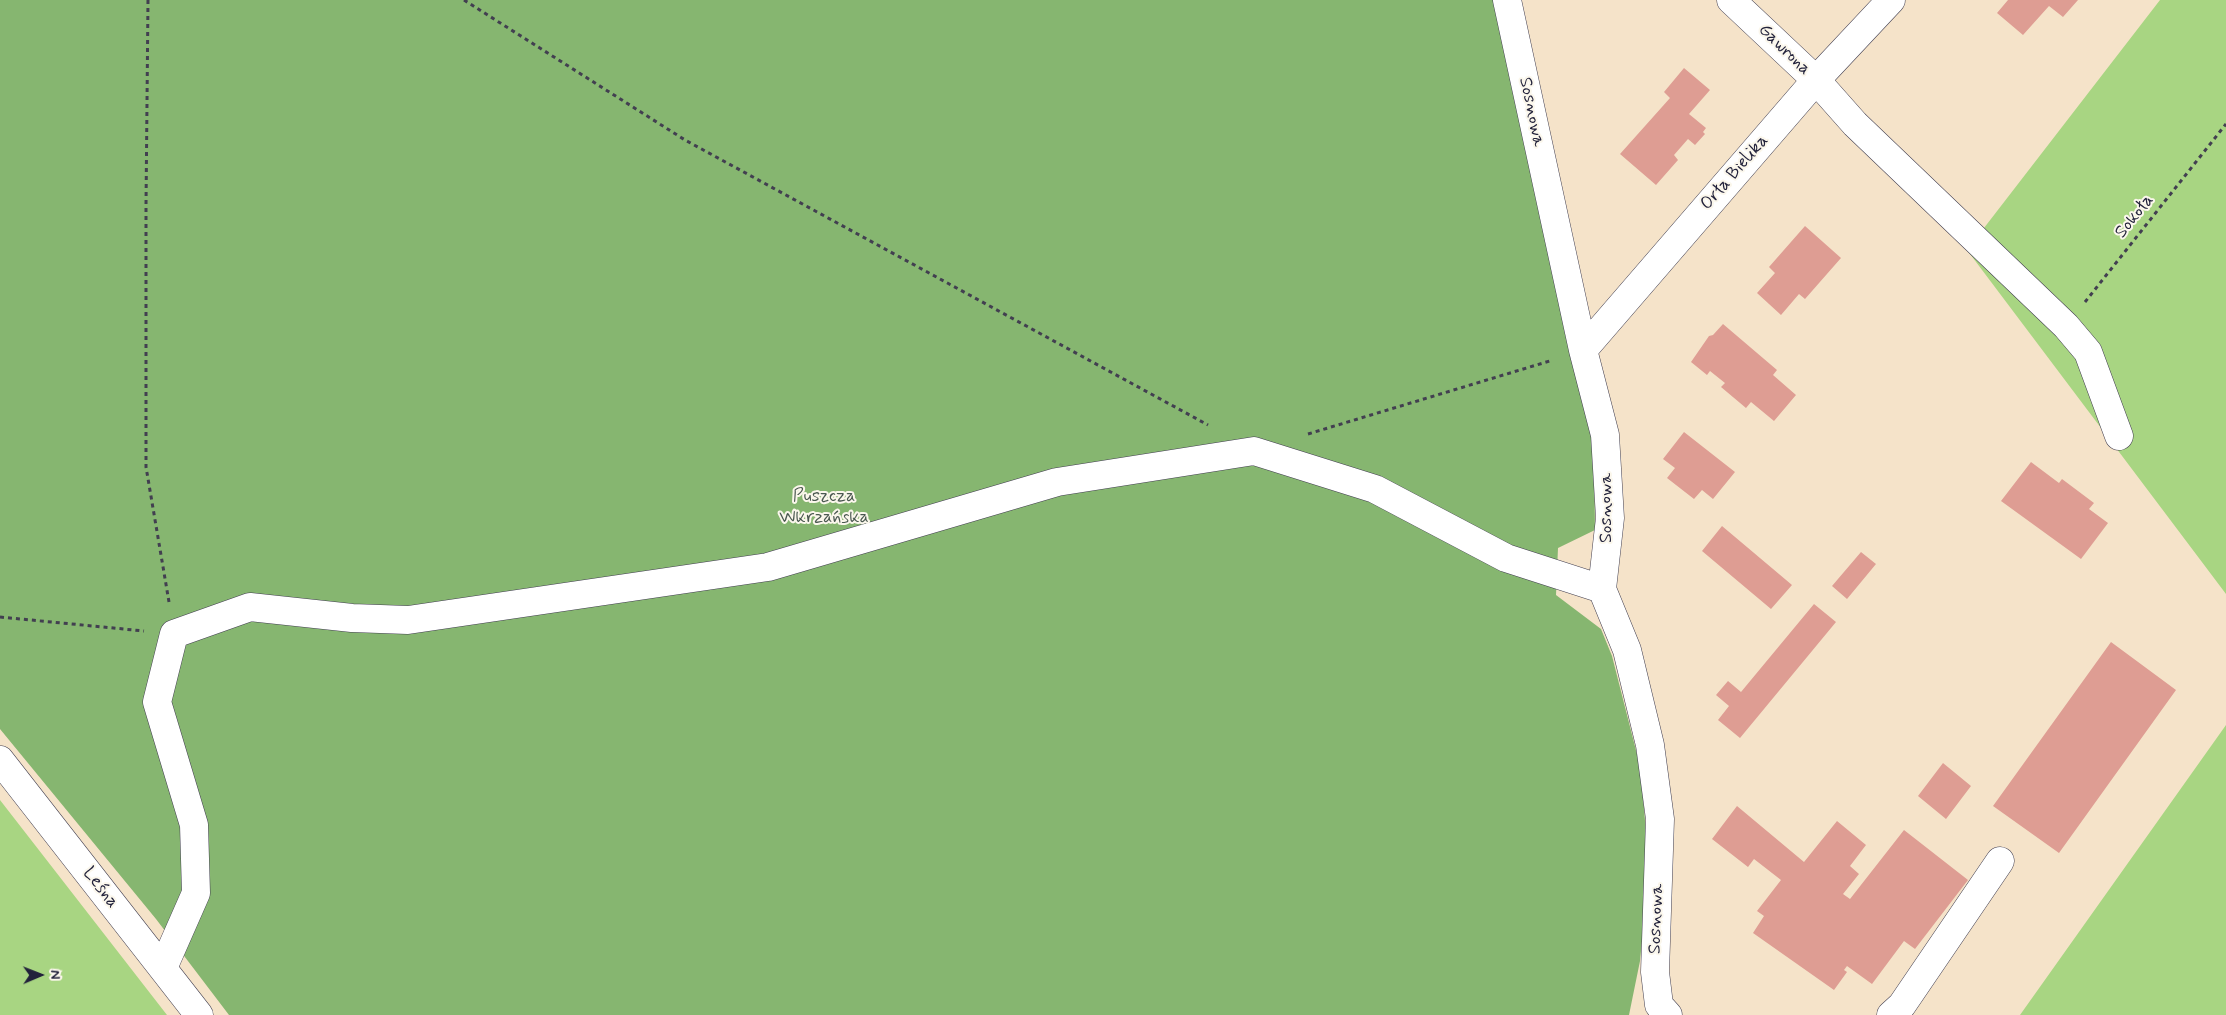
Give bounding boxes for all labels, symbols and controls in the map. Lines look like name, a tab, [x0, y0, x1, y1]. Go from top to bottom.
street label: Gawrona	[1753, 20, 1815, 80]
street label: Sosnowa	[1513, 75, 1549, 149]
street label: Orła Bielika	[1696, 131, 1774, 215]
street label: Sokoła	[2111, 191, 2159, 243]
street label: Sosnowa	[1596, 473, 1618, 543]
park label: Puszcza Wkrzańska	[779, 486, 869, 528]
street label: Leśna	[77, 863, 123, 913]
street label: Sosnowa	[1645, 884, 1669, 954]
north arrow	[15, 950, 65, 1000]
text: N	[46, 970, 64, 980]

